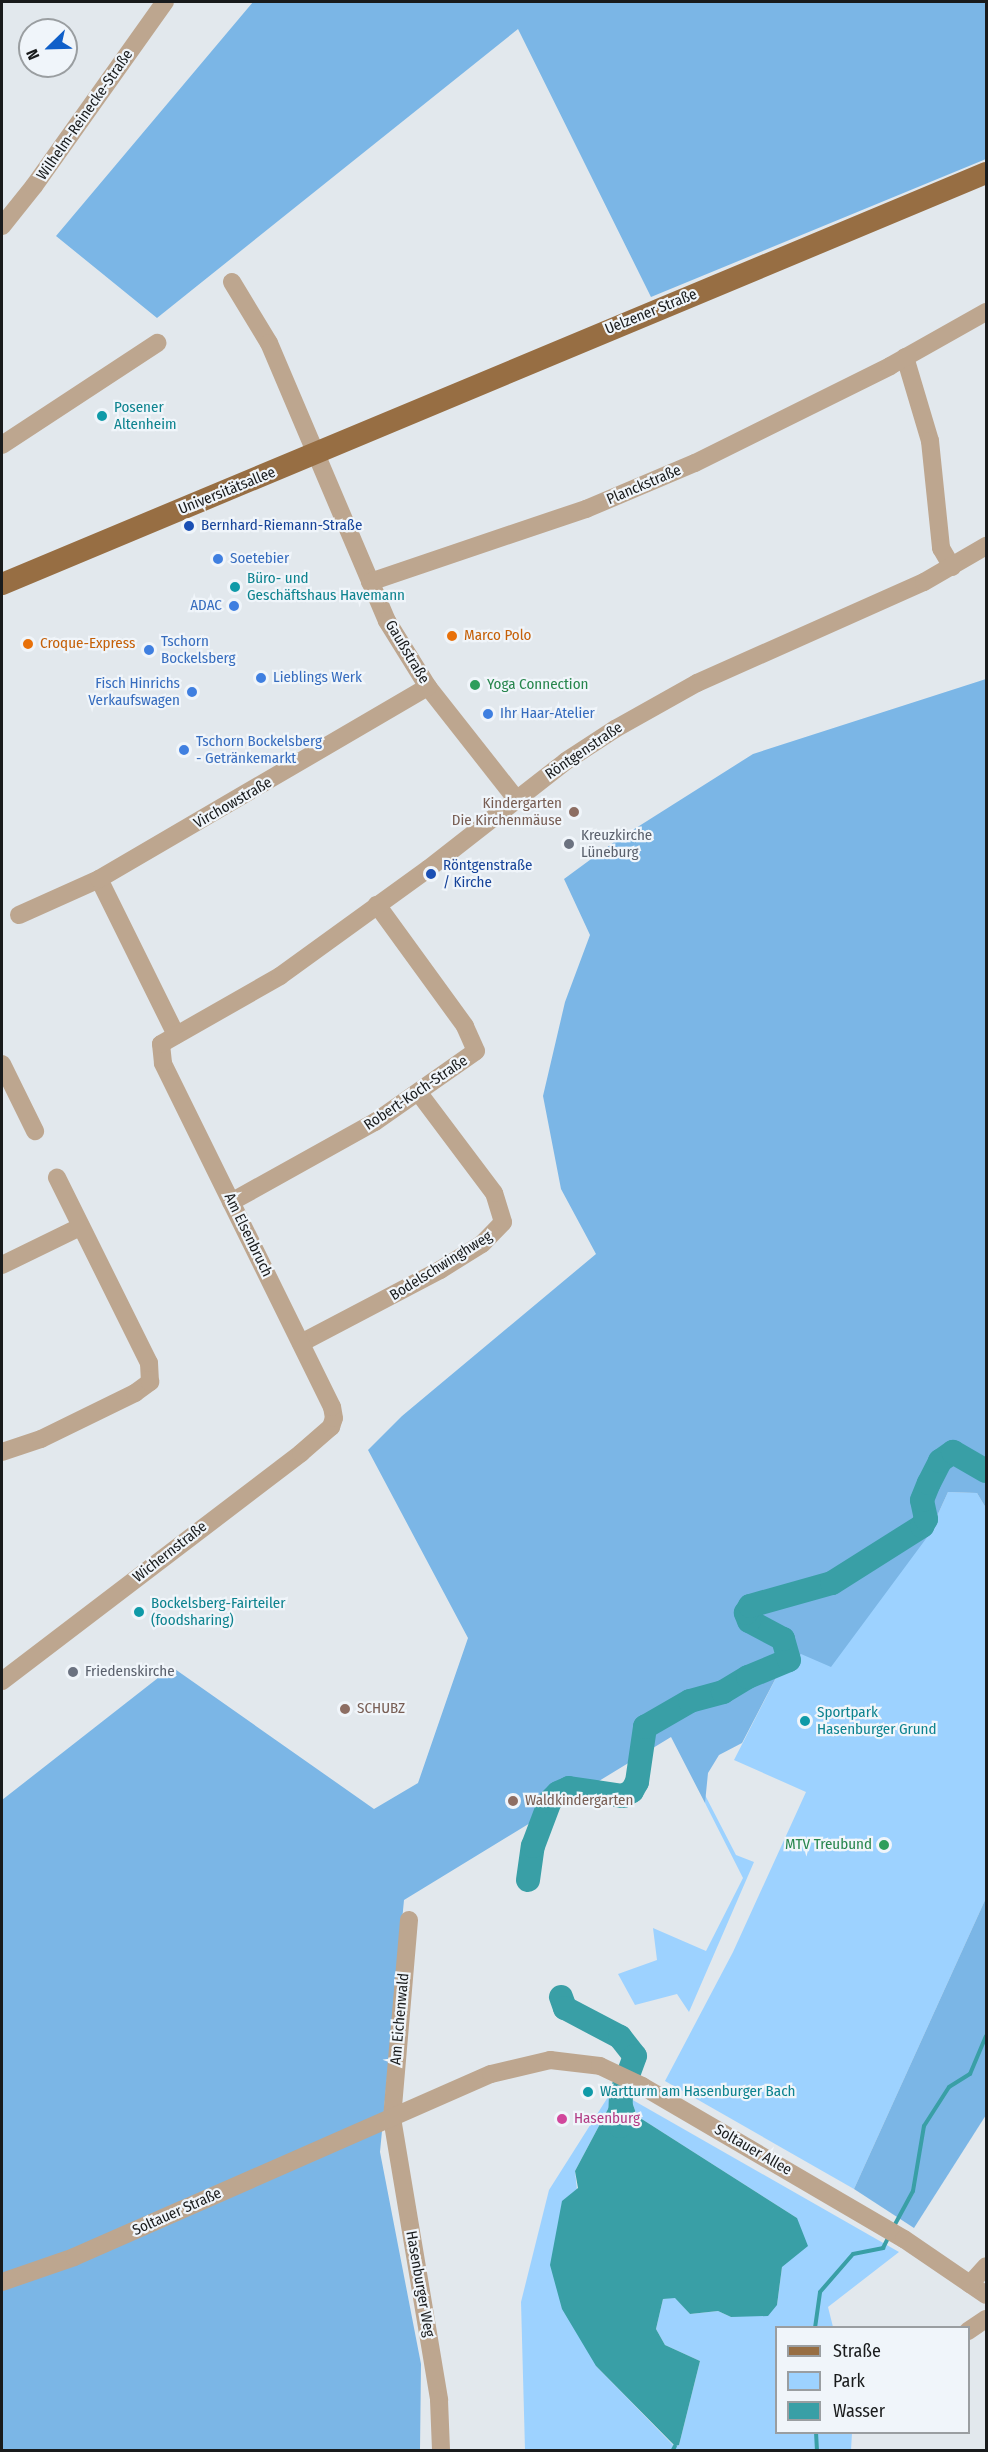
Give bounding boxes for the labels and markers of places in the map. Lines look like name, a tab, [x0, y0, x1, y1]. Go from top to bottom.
place label: Posener Altenheim	[114, 398, 176, 433]
marker: Posener Altenheim	[95, 409, 109, 423]
place label: Bernhard-Riemann-Straße	[201, 517, 362, 535]
marker: Bernhard-Riemann-Straße	[182, 519, 196, 533]
place label: Soetebier	[230, 550, 289, 568]
marker: Soetebier	[211, 552, 225, 566]
place label: Büro- und Geschäftshaus Havemann	[247, 569, 405, 604]
marker: Büro- und Geschäftshaus Havemann	[228, 580, 242, 594]
place label: ADAC	[190, 597, 222, 615]
marker: ADAC	[227, 599, 241, 613]
place label: Marco Polo	[464, 627, 531, 645]
marker: Marco Polo	[445, 629, 459, 643]
place label: Tschorn Bockelsberg	[161, 632, 236, 667]
place label: Croque-Express	[40, 635, 135, 653]
marker: Croque-Express	[21, 637, 35, 651]
marker: Tschorn Bockelsberg	[142, 643, 156, 657]
place label: Lieblings Werk	[273, 669, 362, 687]
marker: Lieblings Werk	[254, 671, 268, 685]
place label: Fisch Hinrichs Verkaufswagen	[88, 674, 180, 709]
place label: Yoga Connection	[487, 676, 588, 694]
marker: Yoga Connection	[468, 678, 482, 692]
marker: Fisch Hinrichs Verkaufswagen	[185, 685, 199, 699]
place label: Ihr Haar-Atelier	[500, 705, 595, 723]
marker: Ihr Haar-Atelier	[481, 707, 495, 721]
place label: Tschorn Bockelsberg - Getränkemarkt	[196, 732, 322, 767]
marker: Tschorn Bockelsberg - Getränkemarkt	[177, 743, 191, 757]
place label: Kindergarten Die Kirchenmäuse	[452, 794, 562, 829]
marker: Kindergarten Die Kirchenmäuse	[567, 805, 581, 819]
place label: Kreuzkirche Lüneburg	[581, 826, 652, 861]
marker: Kreuzkirche Lüneburg	[562, 837, 576, 851]
place label: Röntgenstraße / Kirche	[443, 856, 532, 891]
marker: Röntgenstraße / Kirche	[424, 867, 438, 881]
place label: Bockelsberg-Fairteiler (foodsharing)	[151, 1594, 285, 1629]
marker: Bockelsberg-Fairteiler (foodsharing)	[132, 1605, 146, 1619]
place label: Friedenskirche	[85, 1663, 175, 1681]
marker: Friedenskirche	[66, 1665, 80, 1679]
place label: SCHUBZ	[357, 1700, 405, 1718]
marker: SCHUBZ	[338, 1702, 352, 1716]
place label: Sportpark Hasenburger Grund	[817, 1703, 937, 1738]
marker: Sportpark Hasenburger Grund	[798, 1714, 812, 1728]
place label: Waldkindergarten	[525, 1792, 633, 1810]
marker: Waldkindergarten	[506, 1794, 520, 1808]
place label: MTV Treubund	[785, 1836, 872, 1854]
marker: MTV Treubund	[877, 1838, 891, 1852]
place label: Wartturm am Hasenburger Bach	[600, 2083, 795, 2101]
marker: Wartturm am Hasenburger Bach	[581, 2085, 595, 2099]
place label: Hasenburg	[574, 2110, 640, 2128]
marker: Hasenburg	[555, 2112, 569, 2126]

